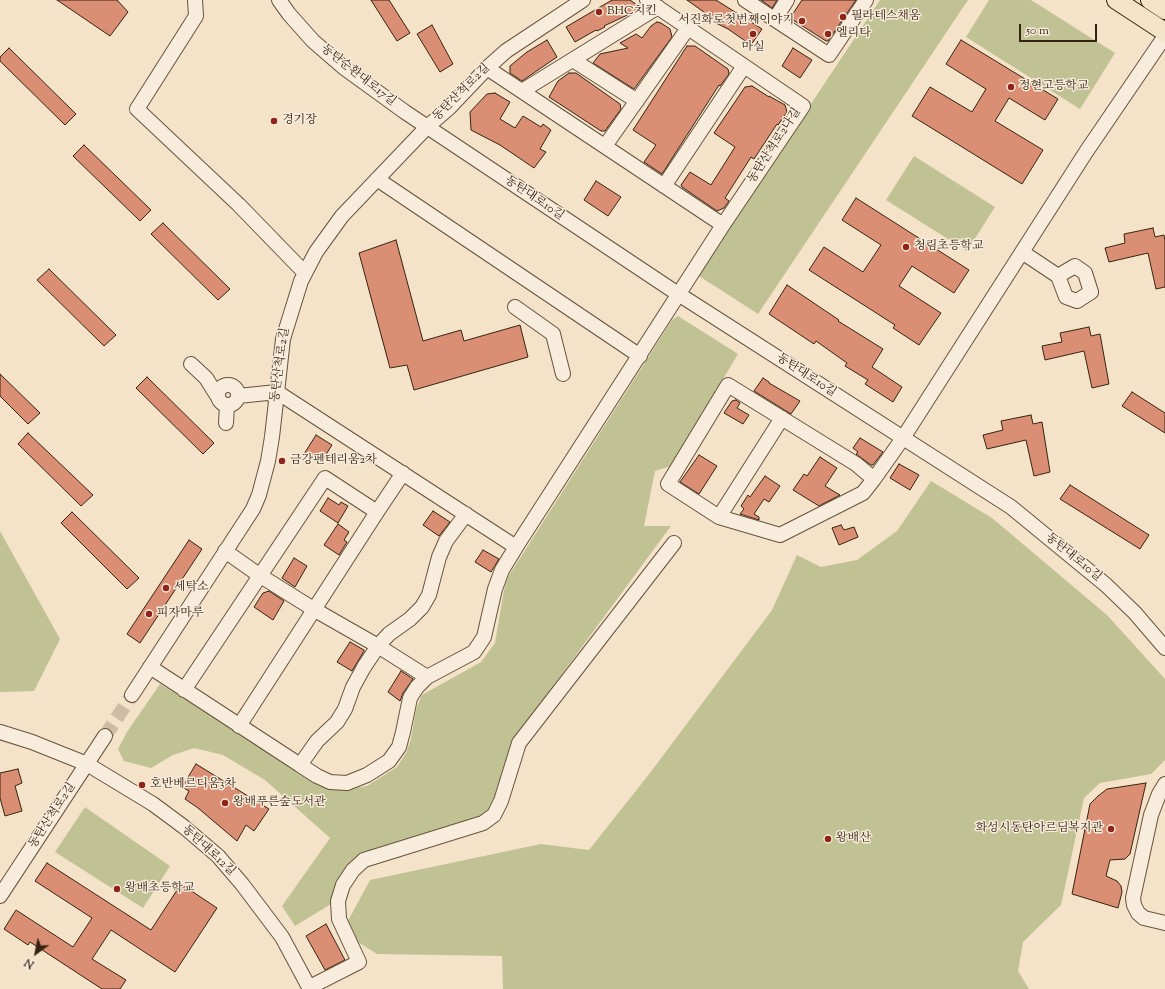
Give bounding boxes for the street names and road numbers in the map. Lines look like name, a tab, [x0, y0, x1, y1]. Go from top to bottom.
street label: 동탄순환대로17길	[318, 42, 398, 110]
street label: 동탄산척로2길	[430, 61, 494, 125]
street label: 동탄산척로2나길	[745, 106, 805, 186]
street label: 동탄대로10길	[502, 174, 566, 224]
street label: 동탄산척로2길	[269, 327, 293, 403]
street label: 동탄대로10길	[773, 351, 839, 401]
street label: 동탄대로10길	[1042, 531, 1104, 585]
street label: 동탄산척로2길	[26, 781, 80, 851]
street label: 동탄대로12길	[178, 823, 238, 879]

